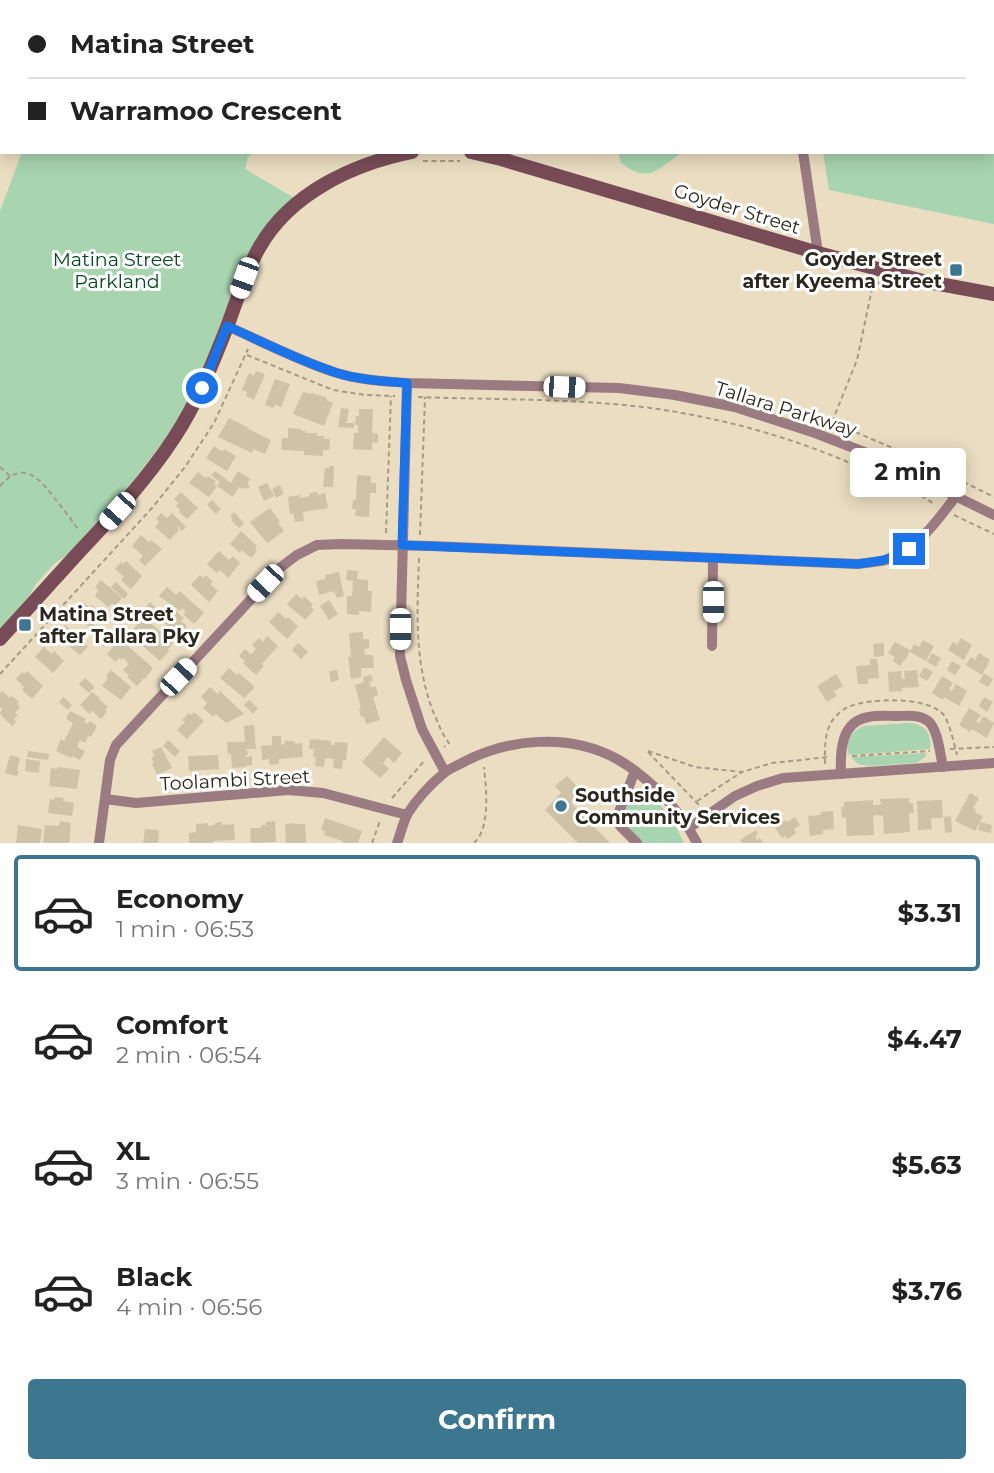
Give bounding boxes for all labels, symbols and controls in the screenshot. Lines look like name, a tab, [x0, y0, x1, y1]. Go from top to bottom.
text: Matina Street	[70, 28, 254, 60]
text: Warramoo Crescent	[70, 95, 342, 127]
street label: Goyder Street	[671, 179, 803, 239]
park label: Matina Street Parkland	[53, 248, 182, 293]
place label: Goyder Street after Kyeema Street	[743, 248, 942, 293]
car	[227, 255, 262, 301]
marker: Goyder Street after Kyeema Street	[948, 262, 964, 278]
route start	[186, 372, 218, 404]
car	[543, 376, 586, 398]
street label: Tallara Parkway	[713, 377, 860, 442]
callout: 2 min	[851, 448, 967, 496]
text: 2 min	[874, 458, 942, 486]
car	[96, 488, 139, 534]
route end	[893, 533, 925, 565]
car	[243, 560, 288, 606]
car	[703, 581, 724, 623]
place label: Matina Street after Tallara Pky	[39, 603, 200, 648]
car	[390, 608, 411, 650]
marker: Matina Street after Tallara Pky	[17, 617, 33, 633]
car	[156, 654, 201, 700]
street label: Toolambi Street	[159, 765, 311, 795]
place label: Southside Community Services	[575, 784, 780, 829]
marker: Southside Community Services	[553, 798, 569, 814]
icon: car	[32, 882, 95, 945]
text: Economy	[116, 883, 243, 915]
text: $3.31	[897, 897, 962, 929]
text: 1 min · 06:53	[116, 915, 254, 943]
icon: car	[32, 1008, 95, 1071]
text: Comfort	[116, 1009, 228, 1041]
text: $4.47	[887, 1023, 962, 1055]
text: 2 min · 06:54	[116, 1041, 261, 1069]
icon: car	[32, 1134, 95, 1197]
text: XL	[116, 1135, 150, 1167]
text: $5.63	[892, 1149, 962, 1181]
text: 3 min · 06:55	[116, 1167, 259, 1195]
icon: car	[32, 1260, 95, 1323]
text: Black	[116, 1261, 192, 1293]
text: $3.76	[892, 1275, 962, 1307]
text: 4 min · 06:56	[116, 1293, 262, 1321]
button: Confirm	[28, 1379, 966, 1459]

